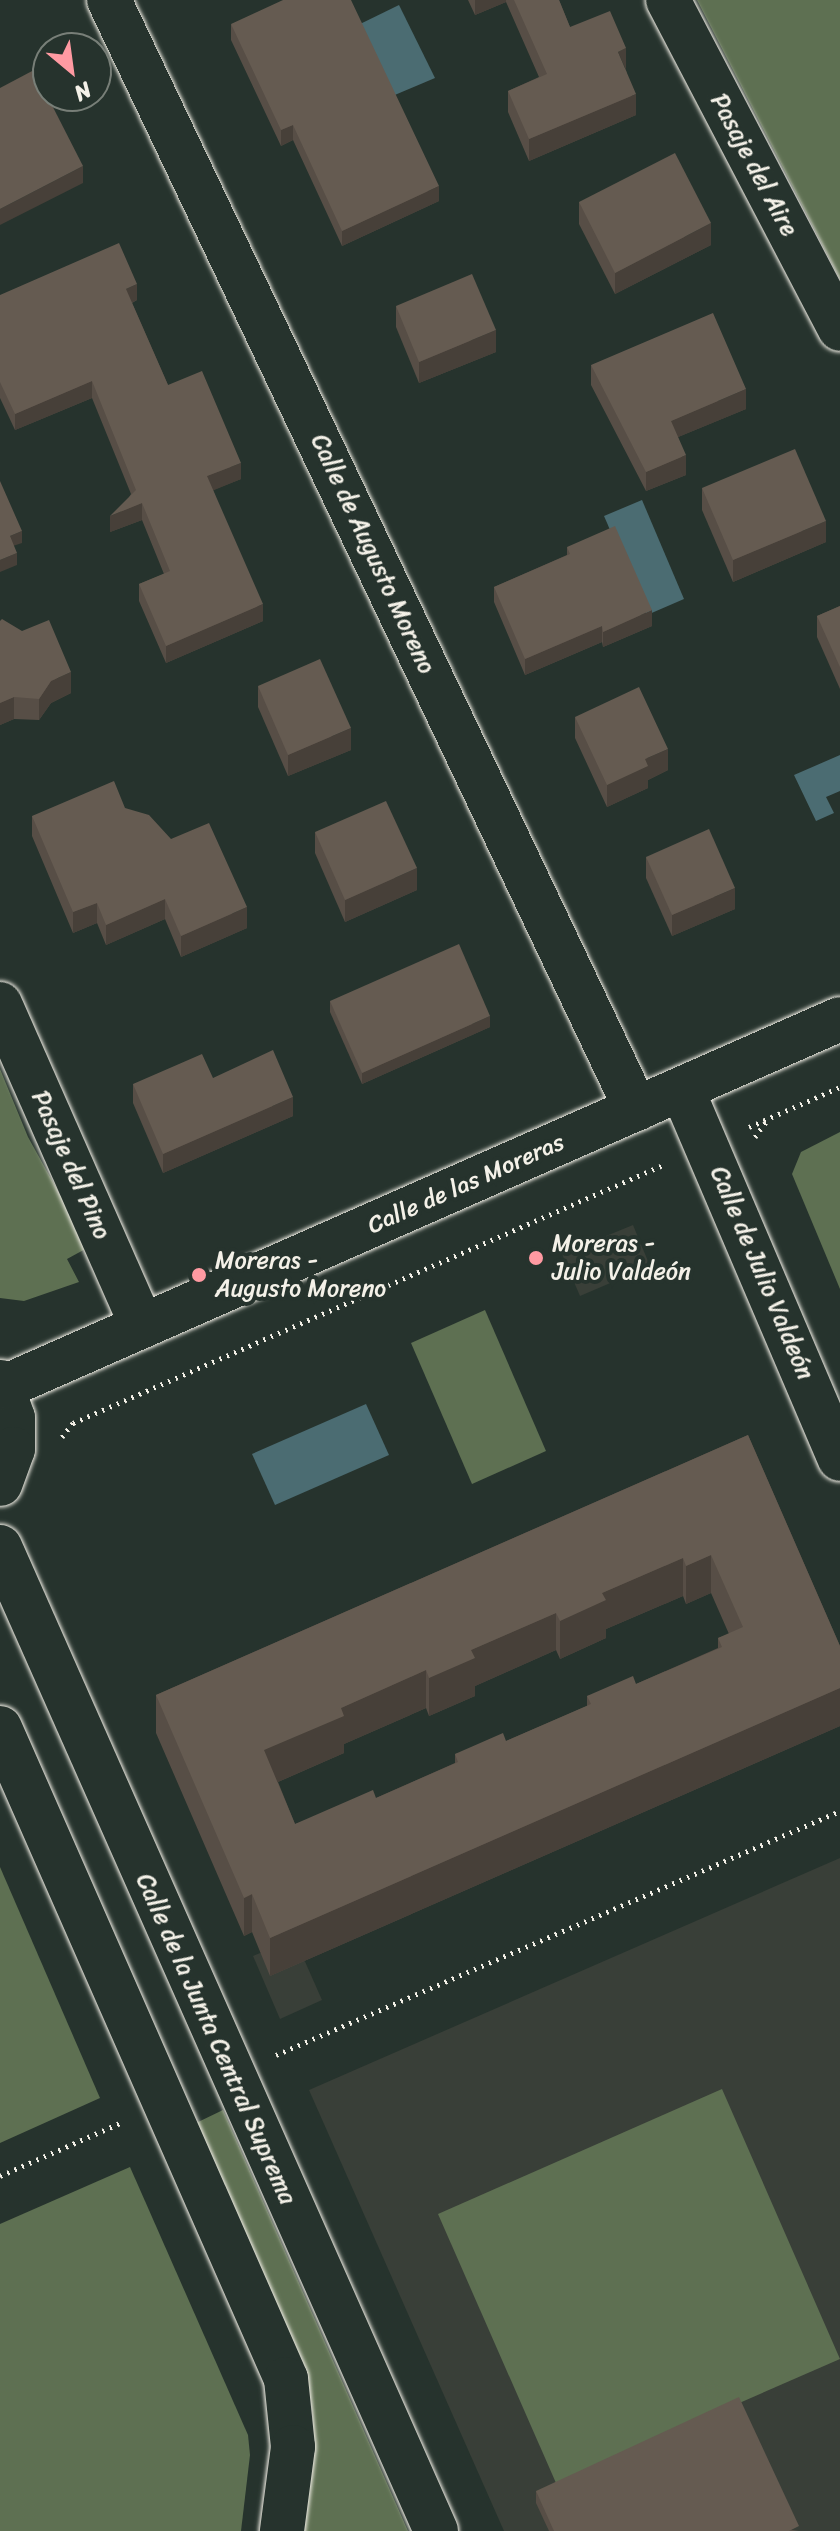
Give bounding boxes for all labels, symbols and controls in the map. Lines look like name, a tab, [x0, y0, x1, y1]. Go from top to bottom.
north arrow	[32, 32, 112, 112]
text: N	[67, 71, 99, 112]
street label: Pasaje del Aire	[704, 89, 804, 241]
street label: Calle de Augusto Moreno	[305, 429, 441, 679]
street label: Pasaje del Pino	[25, 1086, 117, 1244]
street label: Calle de las Moreras	[363, 1128, 569, 1240]
street label: Calle de Julio Valdeón	[704, 1162, 820, 1384]
place label: Moreras - Julio Valdeón	[552, 1230, 689, 1286]
place label: Moreras - Augusto Moreno	[215, 1247, 386, 1303]
marker: Moreras - Julio Valdeón	[527, 1249, 545, 1267]
marker: Moreras - Augusto Moreno	[190, 1266, 208, 1284]
street label: Calle de la Junta Central Suprema	[130, 1869, 302, 2209]

